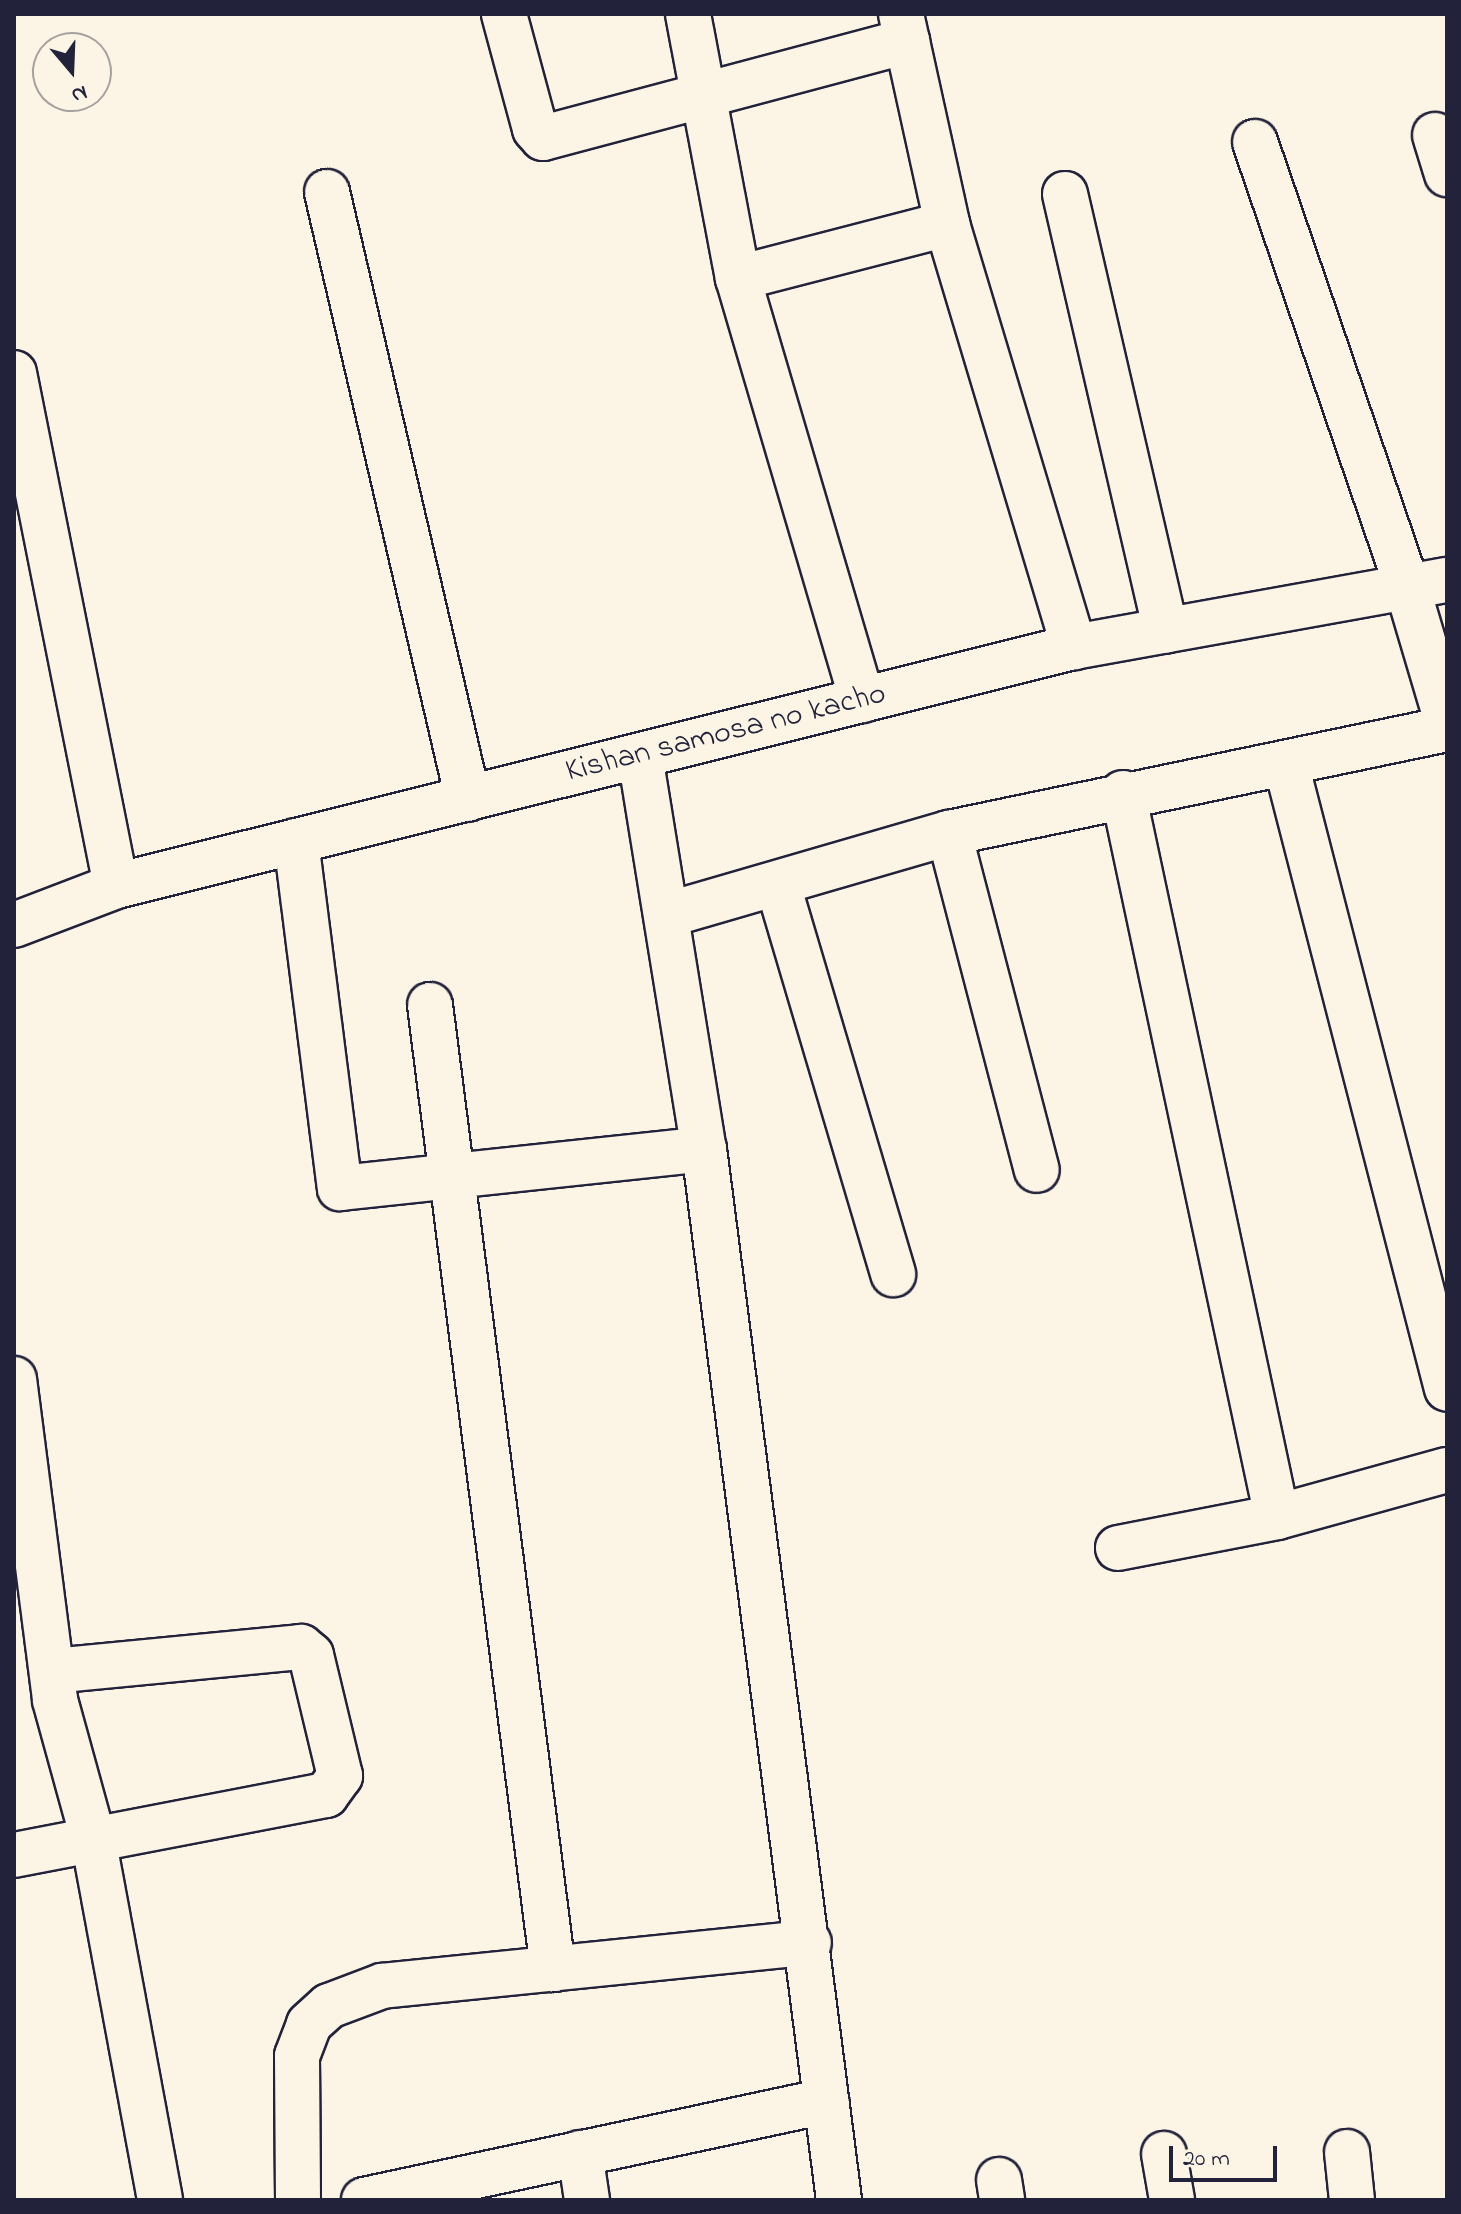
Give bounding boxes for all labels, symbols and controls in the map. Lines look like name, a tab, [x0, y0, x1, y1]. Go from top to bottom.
north arrow	[32, 32, 112, 112]
text: N	[67, 75, 91, 110]
street label: Kishan samosa no kacho	[562, 676, 890, 792]
scale bar	[1173, 2130, 1281, 2180]
text: 20 m	[1183, 2142, 1230, 2177]

